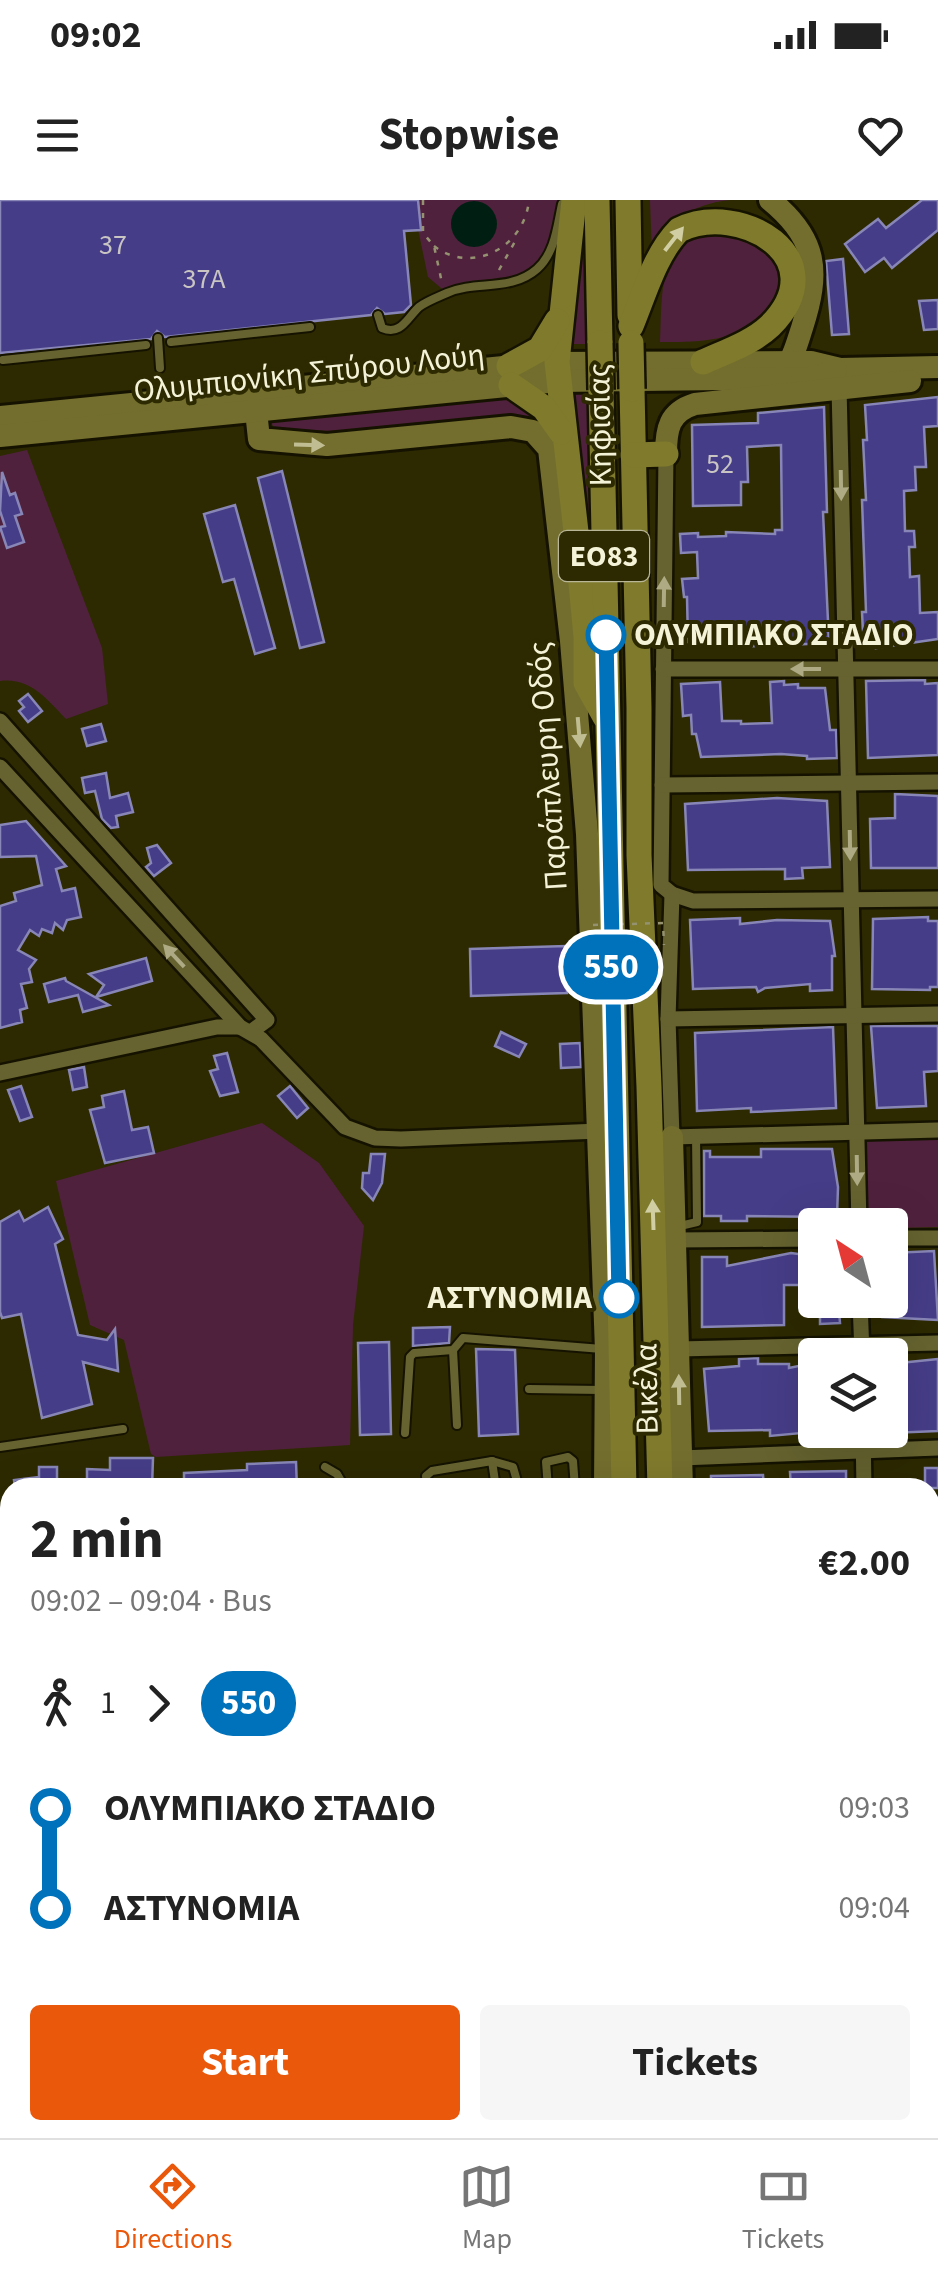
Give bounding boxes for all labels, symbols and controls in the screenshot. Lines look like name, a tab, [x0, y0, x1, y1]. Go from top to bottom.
text: 09:02	[50, 8, 142, 62]
text: Stopwise	[378, 103, 560, 167]
icon: menu	[30, 108, 85, 163]
icon: heart	[853, 108, 908, 163]
house number: 37	[99, 225, 127, 265]
one-way arrow	[663, 226, 683, 252]
house number: 37A	[182, 259, 226, 299]
street label: Ολυμπιονίκη Σπύρου Λούη	[131, 332, 487, 414]
street label: Κηφισίας	[576, 363, 624, 487]
one-way arrow	[293, 437, 325, 453]
house number: 52	[706, 444, 734, 484]
one-way arrow	[834, 469, 850, 501]
road number: ΕΟ83	[559, 531, 649, 581]
one-way arrow	[656, 575, 672, 607]
place label: ΟΛΥΜΠΙΑΚΟ ΣΤΑΔΙΟ	[634, 612, 914, 658]
marker: ΟΛΥΜΠΙΑΚΟ ΣΤΑΔΙΟ	[587, 616, 625, 654]
street label: Παράπλευρη Οδός	[516, 640, 580, 892]
one-way arrow	[789, 661, 821, 677]
one-way arrow	[571, 717, 587, 748]
one-way arrow	[842, 829, 858, 861]
line badge: 550	[554, 934, 668, 1000]
text: 550	[583, 942, 639, 992]
one-way arrow	[163, 944, 186, 968]
one-way arrow	[850, 1154, 866, 1186]
one-way arrow	[644, 1199, 660, 1231]
north arrow	[798, 1208, 908, 1318]
map controls	[798, 1208, 908, 1448]
place label: ΑΣΤΥΝΟΜΙΑ	[427, 1275, 593, 1321]
marker: ΑΣΤΥΝΟΜΙΑ	[600, 1279, 638, 1317]
button: layers	[798, 1338, 908, 1448]
street label: Βικέλα	[623, 1343, 671, 1435]
one-way arrow	[671, 1374, 687, 1406]
text: 2 min	[30, 1501, 164, 1579]
text: €2.00	[818, 1536, 910, 1590]
text: 09:02 – 09:04 · Bus	[30, 1578, 272, 1624]
icon: walk	[30, 1676, 85, 1731]
icon: forward	[131, 1676, 186, 1731]
text: 550	[221, 1678, 276, 1728]
text: 1	[100, 1680, 116, 1726]
text: ΟΛΥΜΠΙΑΚΟ ΣΤΑΔΙΟ	[104, 1781, 436, 1835]
text: 09:03	[838, 1785, 910, 1831]
text: ΑΣΤΥΝΟΜΙΑ	[104, 1881, 299, 1935]
text: 09:04	[838, 1885, 910, 1931]
button: Start	[30, 2005, 460, 2120]
button: Tickets	[480, 2005, 910, 2120]
tab: Directions	[114, 2159, 232, 2259]
tab: Map	[459, 2159, 514, 2259]
tab: Tickets	[742, 2159, 824, 2259]

